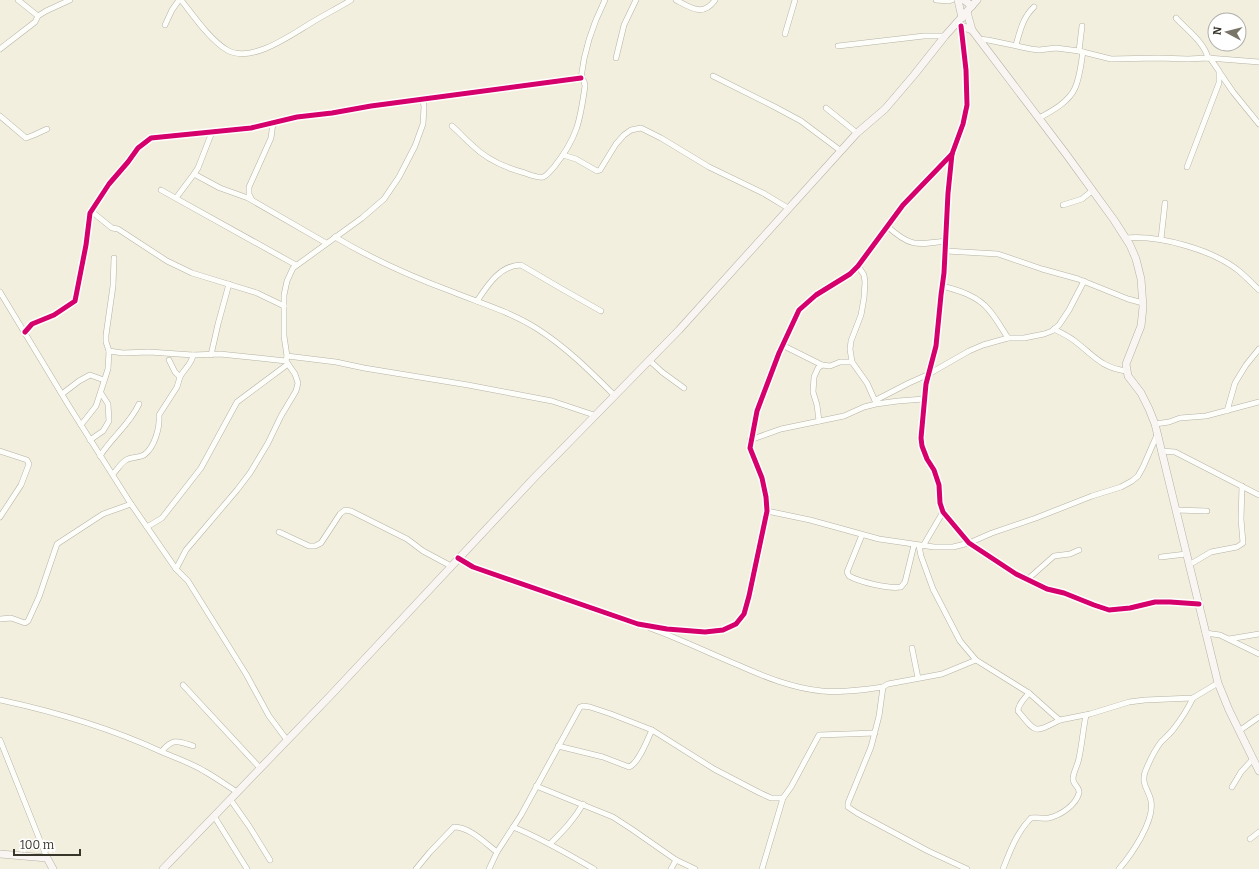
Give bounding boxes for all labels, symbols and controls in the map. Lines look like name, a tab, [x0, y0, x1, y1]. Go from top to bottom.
north arrow	[1207, 12, 1247, 52]
text: N	[1211, 25, 1225, 36]
scale bar	[14, 831, 80, 857]
text: 100 m	[20, 838, 55, 852]

